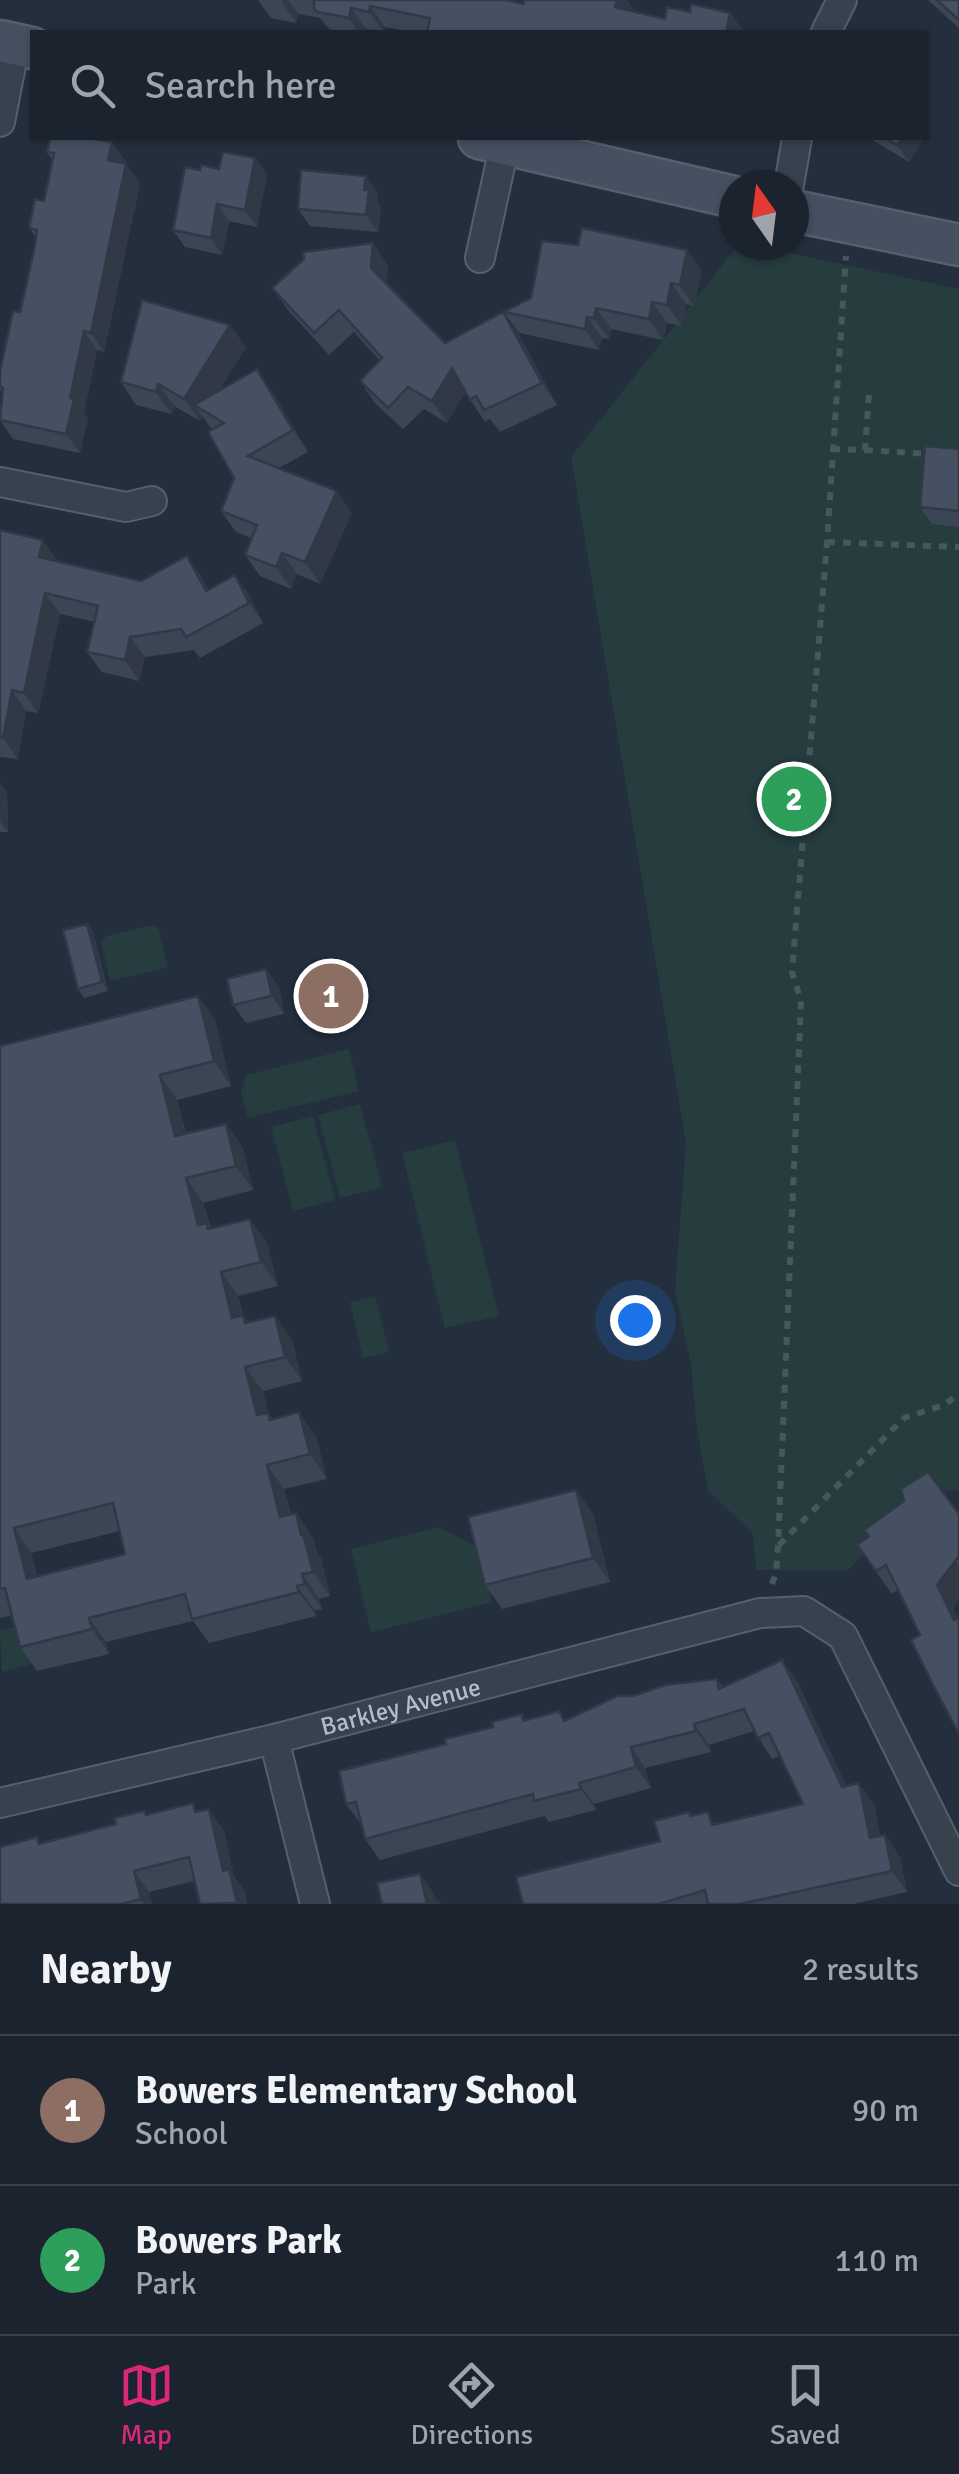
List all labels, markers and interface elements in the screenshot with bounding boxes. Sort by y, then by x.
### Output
search box [30,30,929,140]
icon: search [65,58,120,113]
text: Search here [145,62,337,109]
north arrow [719,170,809,260]
pin: 2 [762,762,826,836]
pin: 1 [298,958,364,1034]
your location [610,1295,661,1346]
street label: Barkley Avenue [317,1671,484,1742]
text: Nearby [40,1944,172,1995]
text: 2 results [802,1950,919,1989]
text: Bowers Elementary School [135,2067,577,2114]
text: 1 [64,2091,81,2130]
text: 90 m [852,2091,919,2130]
text: School [135,2114,228,2153]
text: Bowers Park [135,2217,342,2264]
text: 2 [64,2241,81,2280]
text: 110 m [835,2241,919,2280]
text: Park [135,2264,197,2303]
tab: Map [119,2358,174,2452]
tab: Directions [411,2358,533,2452]
tab: Saved [770,2358,840,2452]

